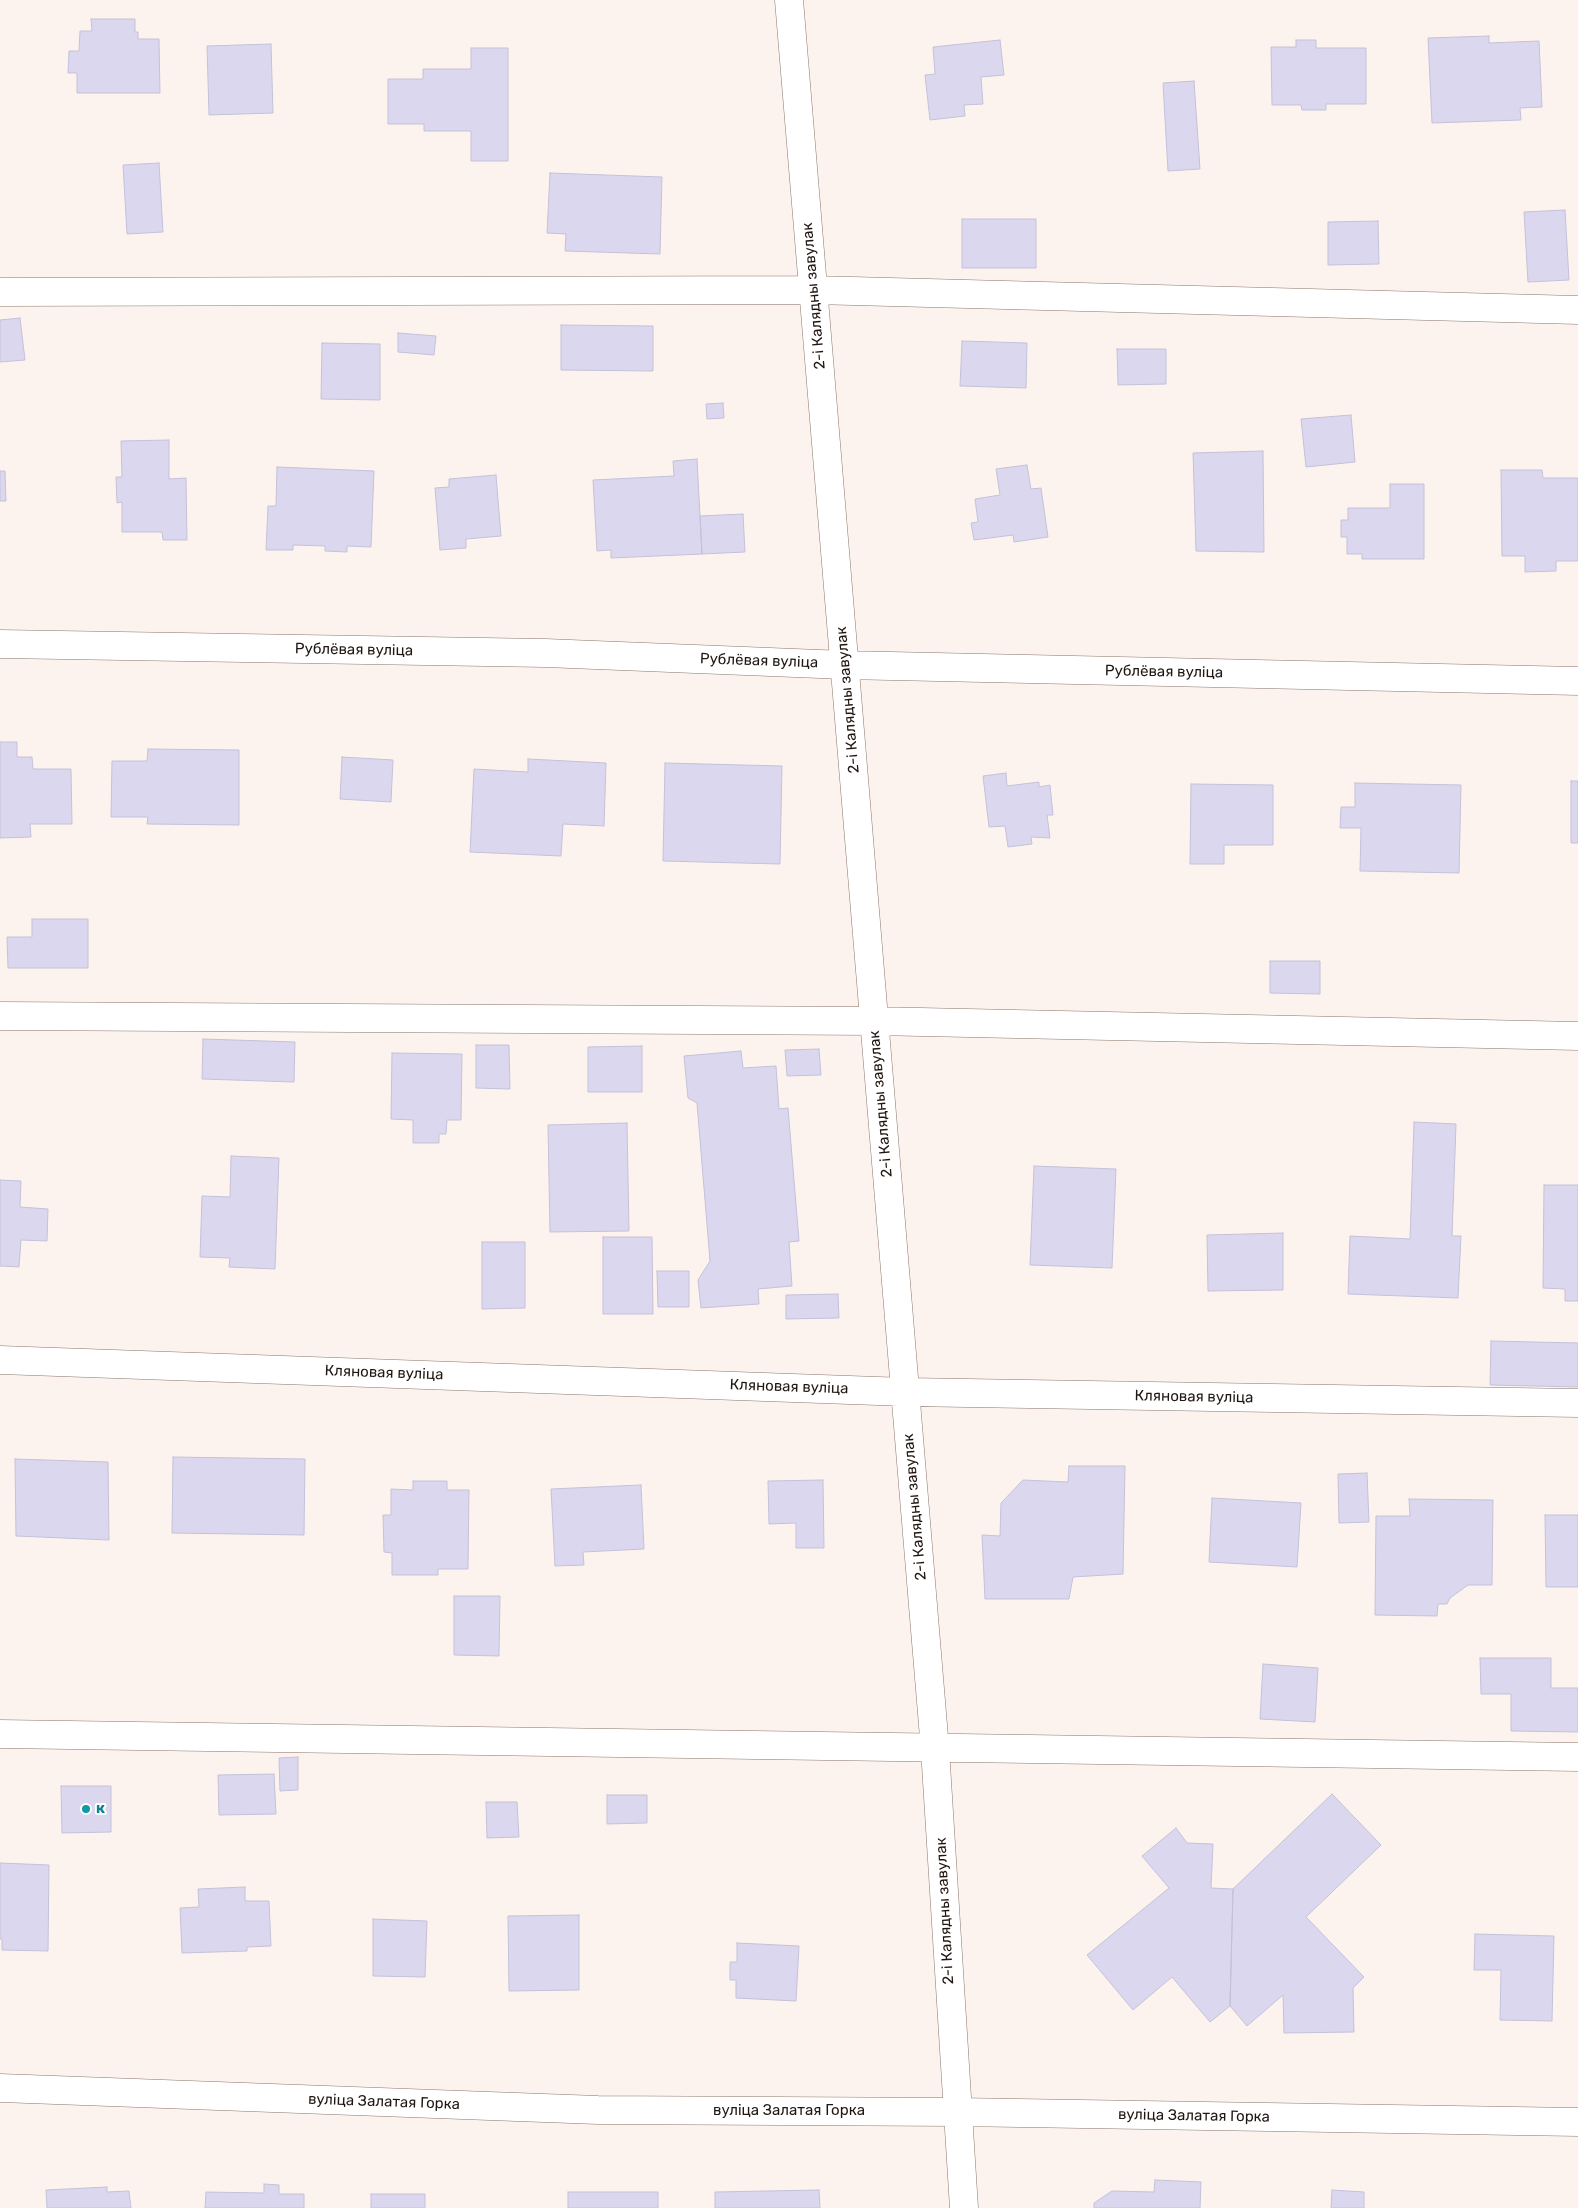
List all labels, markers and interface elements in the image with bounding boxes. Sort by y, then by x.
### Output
street label: 2-і Калядны завулак [799,222,829,370]
street label: 2-і Калядны завулак [833,626,863,774]
street label: Рублёвая вуліца [295,640,413,660]
street label: Рублёвая вуліца [700,650,818,672]
street label: Рублёвая вуліца [1105,662,1223,682]
street label: 2-і Калядны завулак [866,1030,896,1178]
street label: Кляновая вуліца [324,1362,444,1384]
street label: Кляновая вуліца [729,1376,849,1398]
street label: Кляновая вуліца [1134,1387,1254,1407]
street label: 2-і Калядны завулак [900,1433,930,1581]
place label: к [96,1800,105,1818]
marker: к [80,1803,92,1815]
street label: 2-і Калядны завулак [932,1837,958,1985]
street label: вуліца Залатая Горка [308,2090,460,2114]
street label: вуліца Залатая Горка [713,2102,865,2120]
street label: вуліца Залатая Горка [1118,2106,1270,2126]

